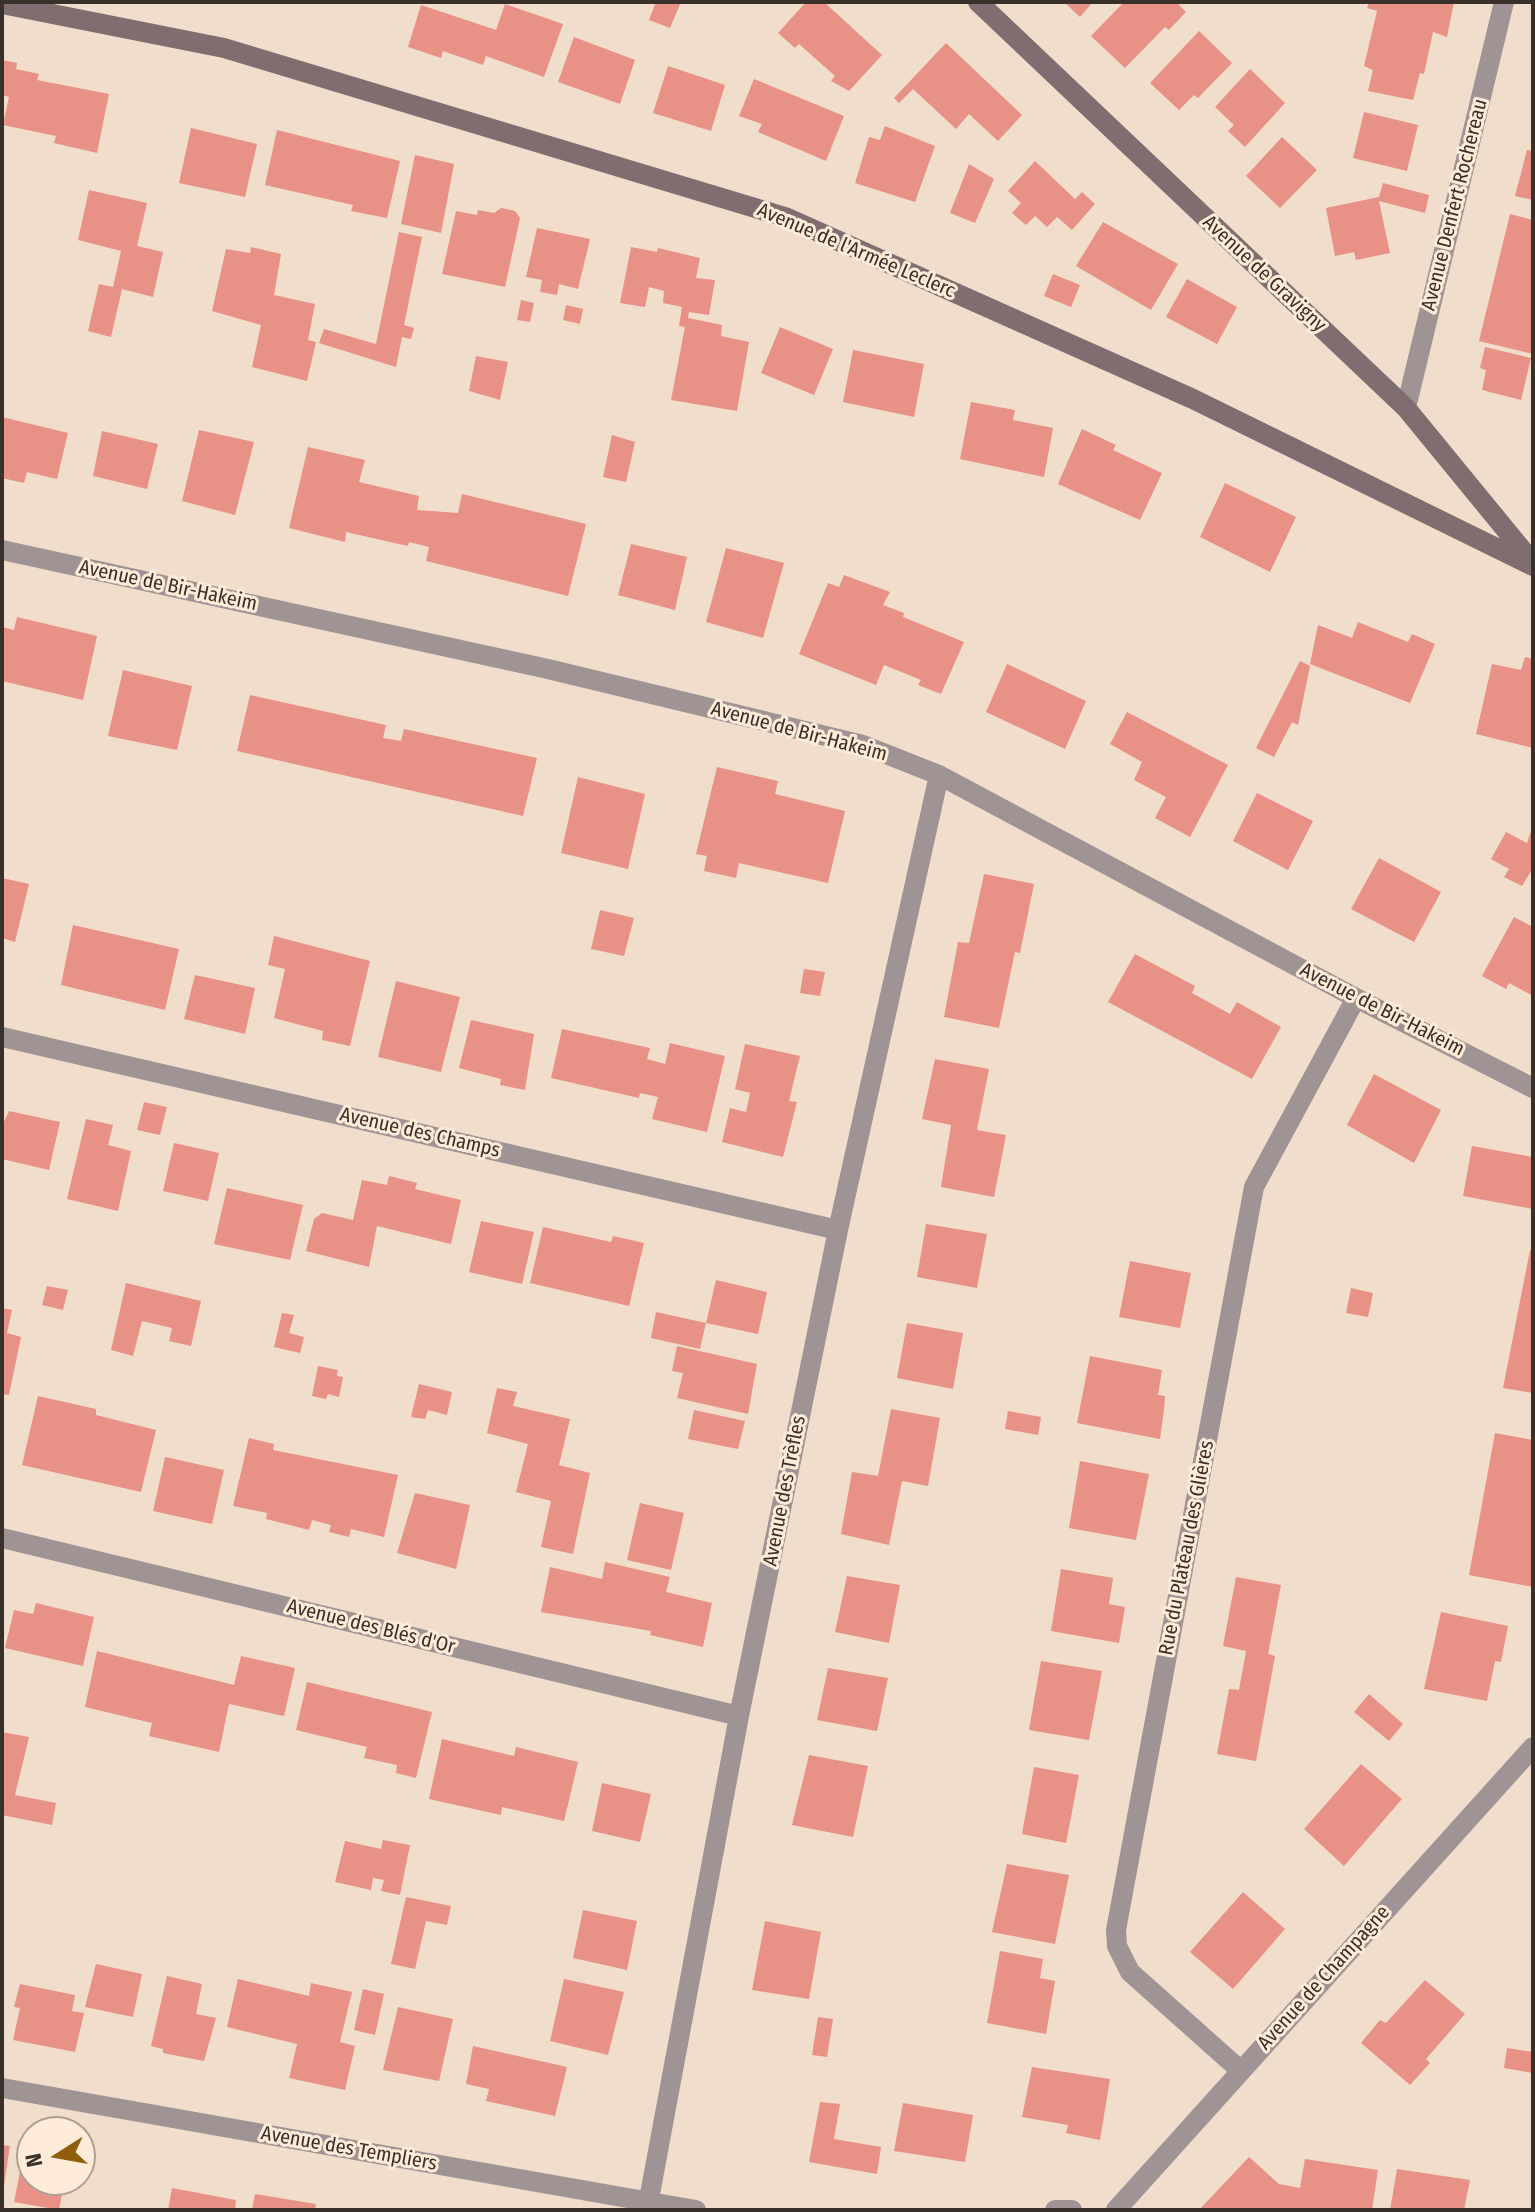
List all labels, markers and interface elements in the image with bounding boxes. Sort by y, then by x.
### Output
street label: Avenue Denfert Rochereau [1417,97,1493,313]
street label: Avenue de l'Armée Leclerc [753,198,959,304]
street label: Avenue de Gravigny [1197,211,1331,337]
street label: Avenue de Bir-Hakeim [77,555,259,617]
street label: Avenue de Bir-Hakeim [708,697,890,767]
street label: Avenue de Bir-Hakeim [1296,958,1468,1062]
street label: Avenue des Champs [338,1103,502,1163]
street label: Avenue des Trèfles [759,1414,811,1568]
street label: Rue du Plateau des Glières [1154,1439,1220,1657]
street label: Avenue des Blés d'Or [285,1595,457,1659]
street label: Avenue de Champagne [1253,1901,1395,2055]
north arrow [16,2116,96,2196]
street label: Avenue des Templiers [259,2122,439,2176]
text: N [19,2151,48,2169]

